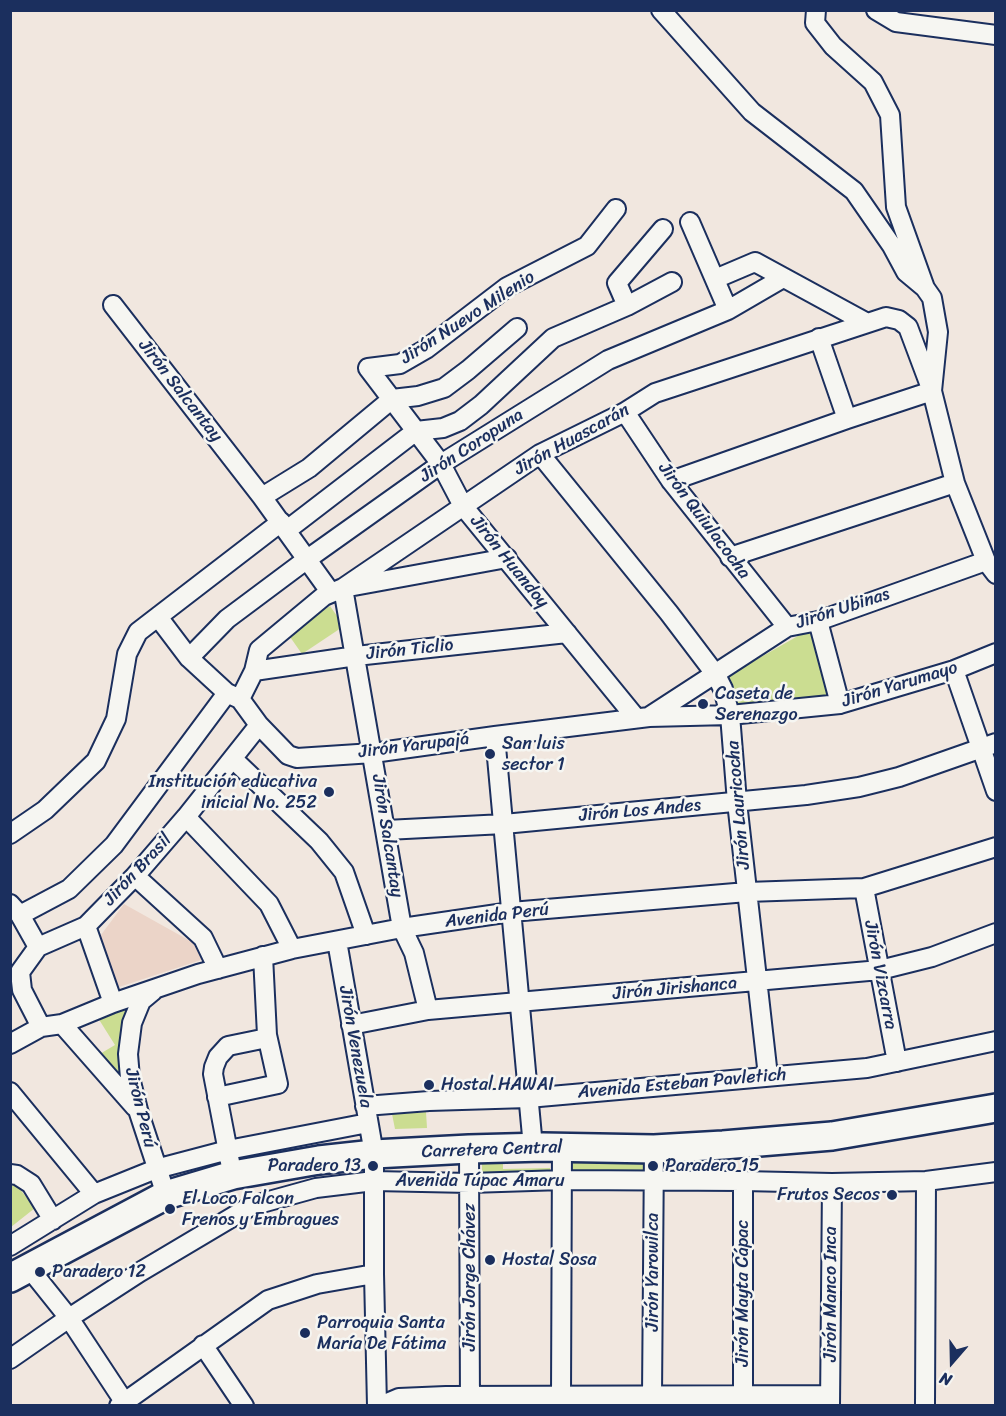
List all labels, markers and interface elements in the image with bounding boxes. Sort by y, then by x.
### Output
street label: Jirón Nuevo Milenio [397,267,539,369]
street label: Jirón Salcantay [133,336,227,446]
street label: Jirón Huascarán [511,399,633,481]
street label: Jirón Coropuna [416,404,528,488]
street label: Jirón Quiulacocha [653,459,755,583]
street label: Jirón Huandoy [465,511,553,613]
street label: Jirón Ubinas [793,584,893,634]
street label: Jirón Ticlio [365,635,455,665]
street label: Jirón Yarumayo [840,657,960,713]
place label: Caseta de Serenazgo [715,683,798,726]
marker: Caseta de Serenazgo [696,697,710,711]
street label: Jirón Yarupajá [357,729,471,763]
place label: San luis sector 1 [502,733,565,776]
street label: Jirón Lauricocha [723,740,755,870]
marker: San luis sector 1 [483,747,497,761]
place label: Institución educativa inicial No. 252 [149,771,317,814]
street label: Jirón Salcantay [367,773,407,899]
marker: Institución educativa inicial No. 252 [322,785,336,799]
street label: Jirón Los Andes [578,795,702,827]
street label: Jirón Brasil [99,830,177,910]
street label: Avenida Perú [444,899,550,933]
street label: Jirón Vizcarra [859,919,901,1031]
street label: Jirón Jirishanca [612,973,738,1005]
street label: Jirón Venezuela [334,984,376,1110]
street label: Avenida Esteban Pavletich [577,1064,787,1104]
street label: Jirón Perú [120,1066,160,1150]
place label: Hostal HAWAI [441,1074,554,1096]
marker: Hostal HAWAI [422,1078,436,1092]
street label: Carretera Central [421,1137,563,1163]
place label: Paradero 13 [268,1155,361,1177]
place label: Paradero 15 [665,1155,759,1177]
marker: Paradero 13 [366,1159,380,1173]
marker: Paradero 15 [646,1159,660,1173]
street label: Avenida Túpac Amaru [395,1170,565,1192]
place label: Frutos Secos [777,1184,880,1206]
place label: El Loco Falcon Frenos y Embragues [182,1188,339,1230]
marker: Frutos Secos [885,1188,899,1202]
marker: El Loco Falcon Frenos y Embragues [163,1202,177,1216]
street label: Jirón Jorge Chávez [459,1203,481,1351]
street label: Jirón Yarowilca [642,1213,664,1331]
street label: Jirón Mayta Cápac [732,1220,754,1366]
street label: Jirón Manco Inca [820,1226,842,1362]
place label: Hostal Sosa [502,1249,597,1271]
marker: Hostal Sosa [483,1253,497,1267]
place label: Paradero 12 [52,1261,146,1283]
marker: Paradero 12 [33,1265,47,1279]
place label: Parroquia Santa María De Fátima [317,1312,446,1354]
marker: Parroquia Santa María De Fátima [298,1326,312,1340]
north arrow [922,1332,982,1392]
text: N [936,1364,956,1395]

